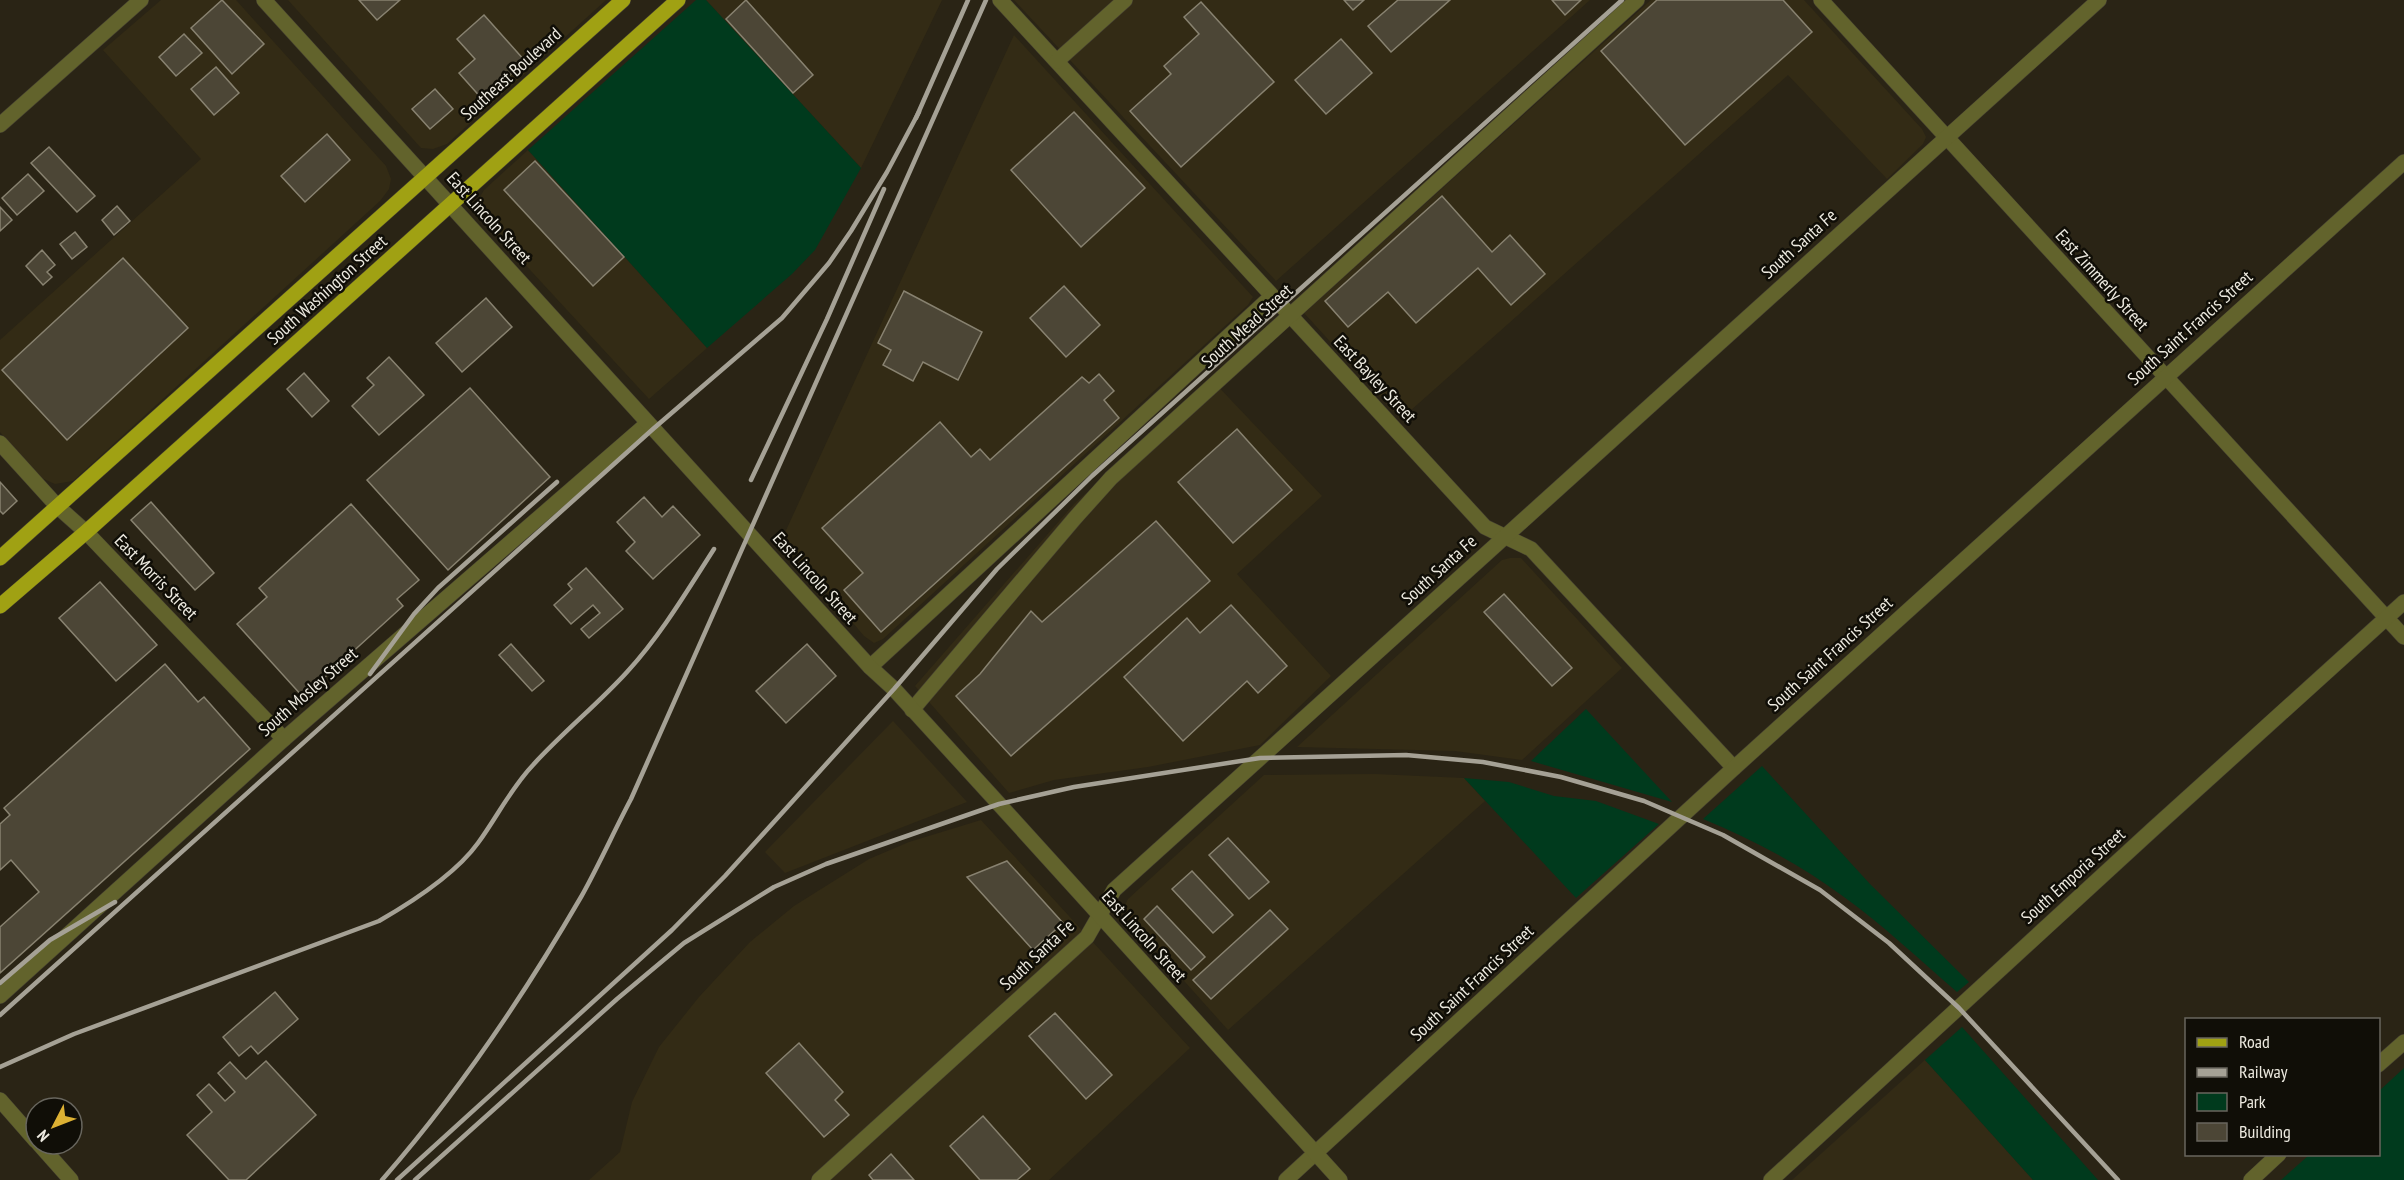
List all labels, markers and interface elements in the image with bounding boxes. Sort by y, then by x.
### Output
street label: Southeast Boulevard [455,22,566,125]
street label: East Lincoln Street [442,167,537,269]
street label: South Santa Fe [1756,204,1841,283]
street label: East Zimmerly Street [2051,224,2154,335]
street label: South Washington Street [262,230,391,350]
street label: South Saint Francis Street [2122,265,2257,390]
street label: South Mead Street [1196,279,1297,373]
street label: East Bayley Street [1329,330,1422,427]
street label: East Lincoln Street [768,527,863,629]
street label: East Morris Street [110,529,203,624]
street label: South Santa Fe [1396,530,1481,609]
street label: South Saint Francis Street [1762,591,1897,716]
street label: South Mosley Street [253,642,362,741]
street label: South Emporia Street [2016,823,2129,928]
street label: East Lincoln Street [1097,885,1192,987]
street label: South Santa Fe [995,914,1079,995]
street label: South Saint Francis Street [1405,919,1538,1046]
legend [2185,1018,2380,1156]
text: Road [2239,1030,2270,1053]
text: Railway [2239,1060,2288,1083]
text: Park [2239,1090,2266,1113]
north arrow [24,1096,84,1156]
text: Building [2239,1120,2291,1143]
text: N [33,1126,53,1146]

